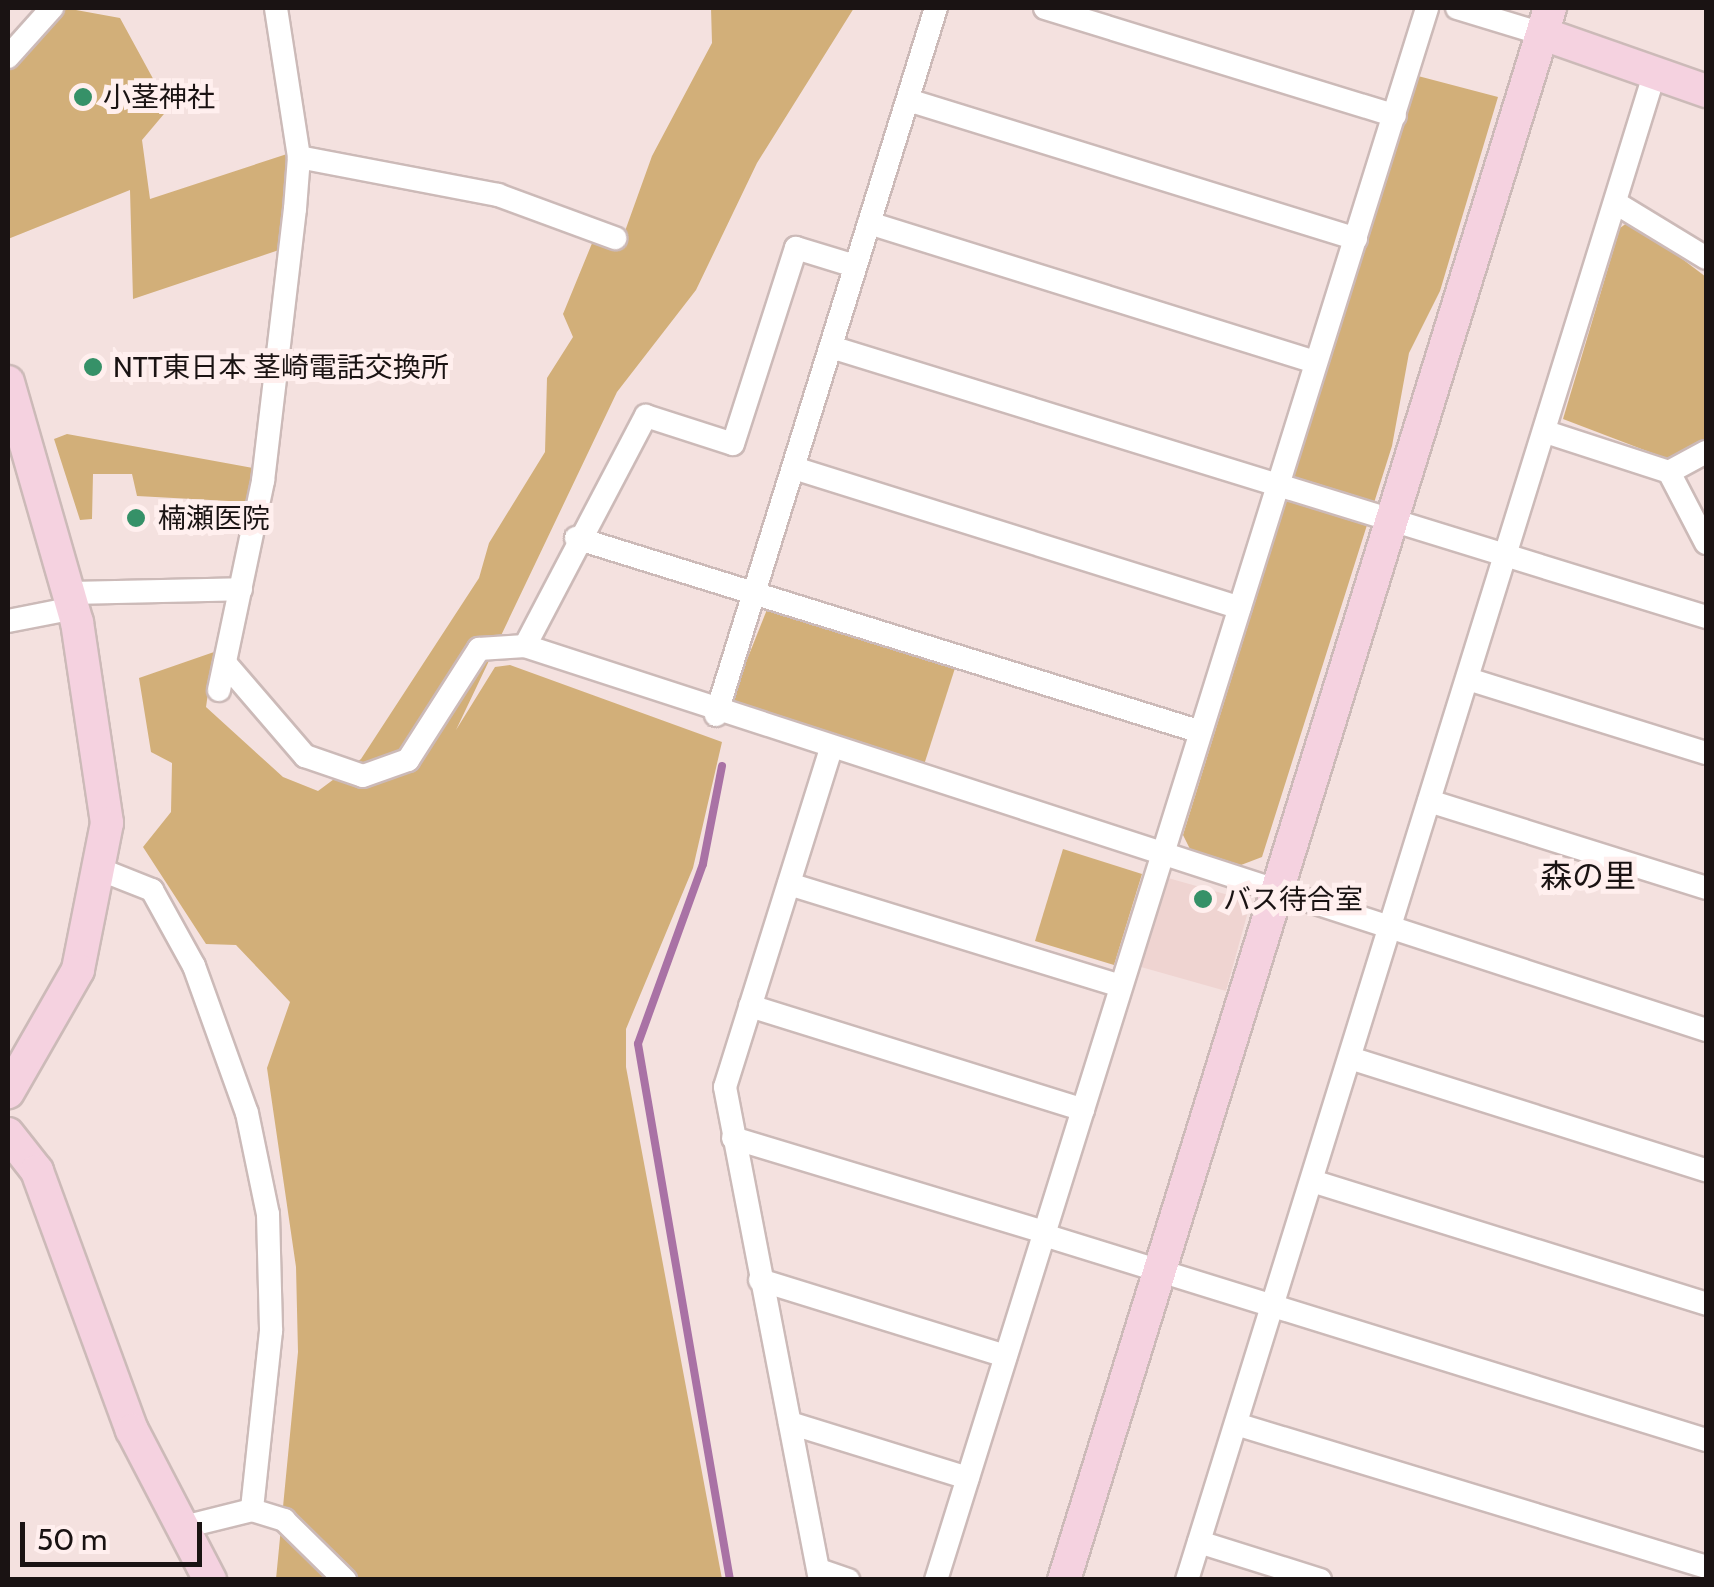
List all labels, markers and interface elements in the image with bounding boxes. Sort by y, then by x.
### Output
place label: 小茎神社 [103,80,215,114]
marker: 小茎神社 [72,86,94,108]
place label: NTT東日本 茎崎電話交換所 [113,350,449,384]
marker: NTT東日本 茎崎電話交換所 [82,356,104,378]
place label: 楠瀬医院 [158,501,270,535]
marker: 楠瀬医院 [123,505,149,531]
district label: 森の里 [1540,857,1636,895]
place label: バス待合室 [1223,882,1363,916]
marker: バス待合室 [1192,888,1214,910]
scale bar [25,1502,208,1564]
text: 50 m [37,1521,107,1558]

